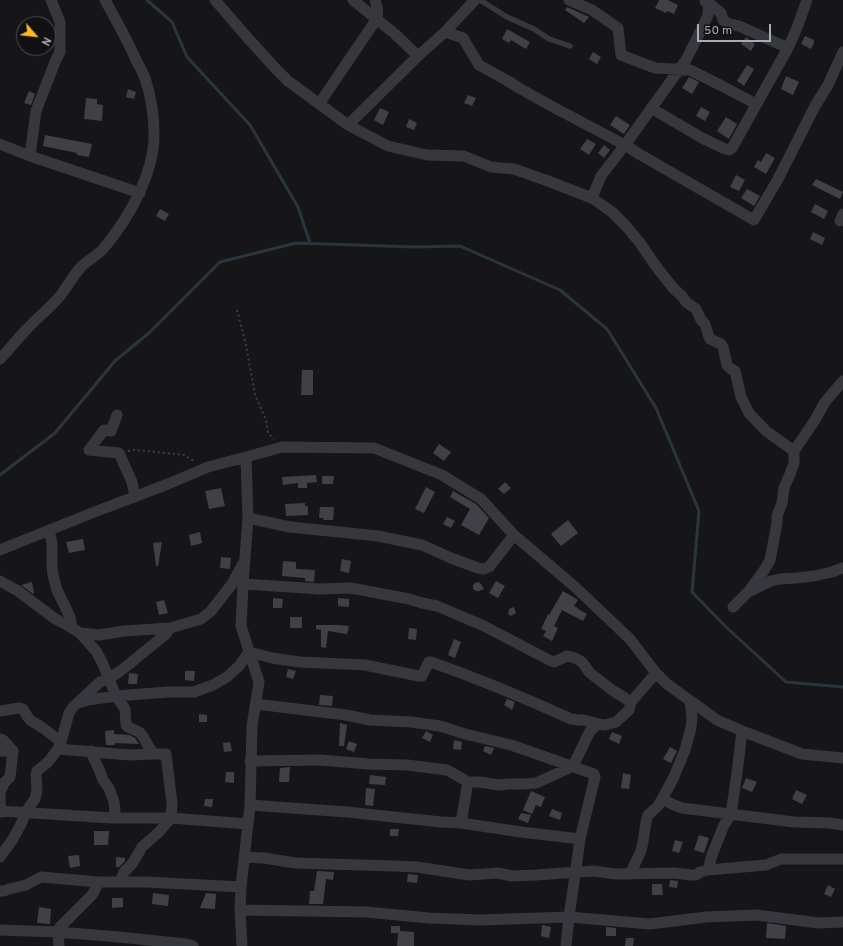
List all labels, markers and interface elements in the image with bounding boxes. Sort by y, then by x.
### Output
north arrow [16,16,56,56]
scale bar [699,16,773,42]
text: 50 m [704,23,732,39]
text: N [38,34,54,48]

